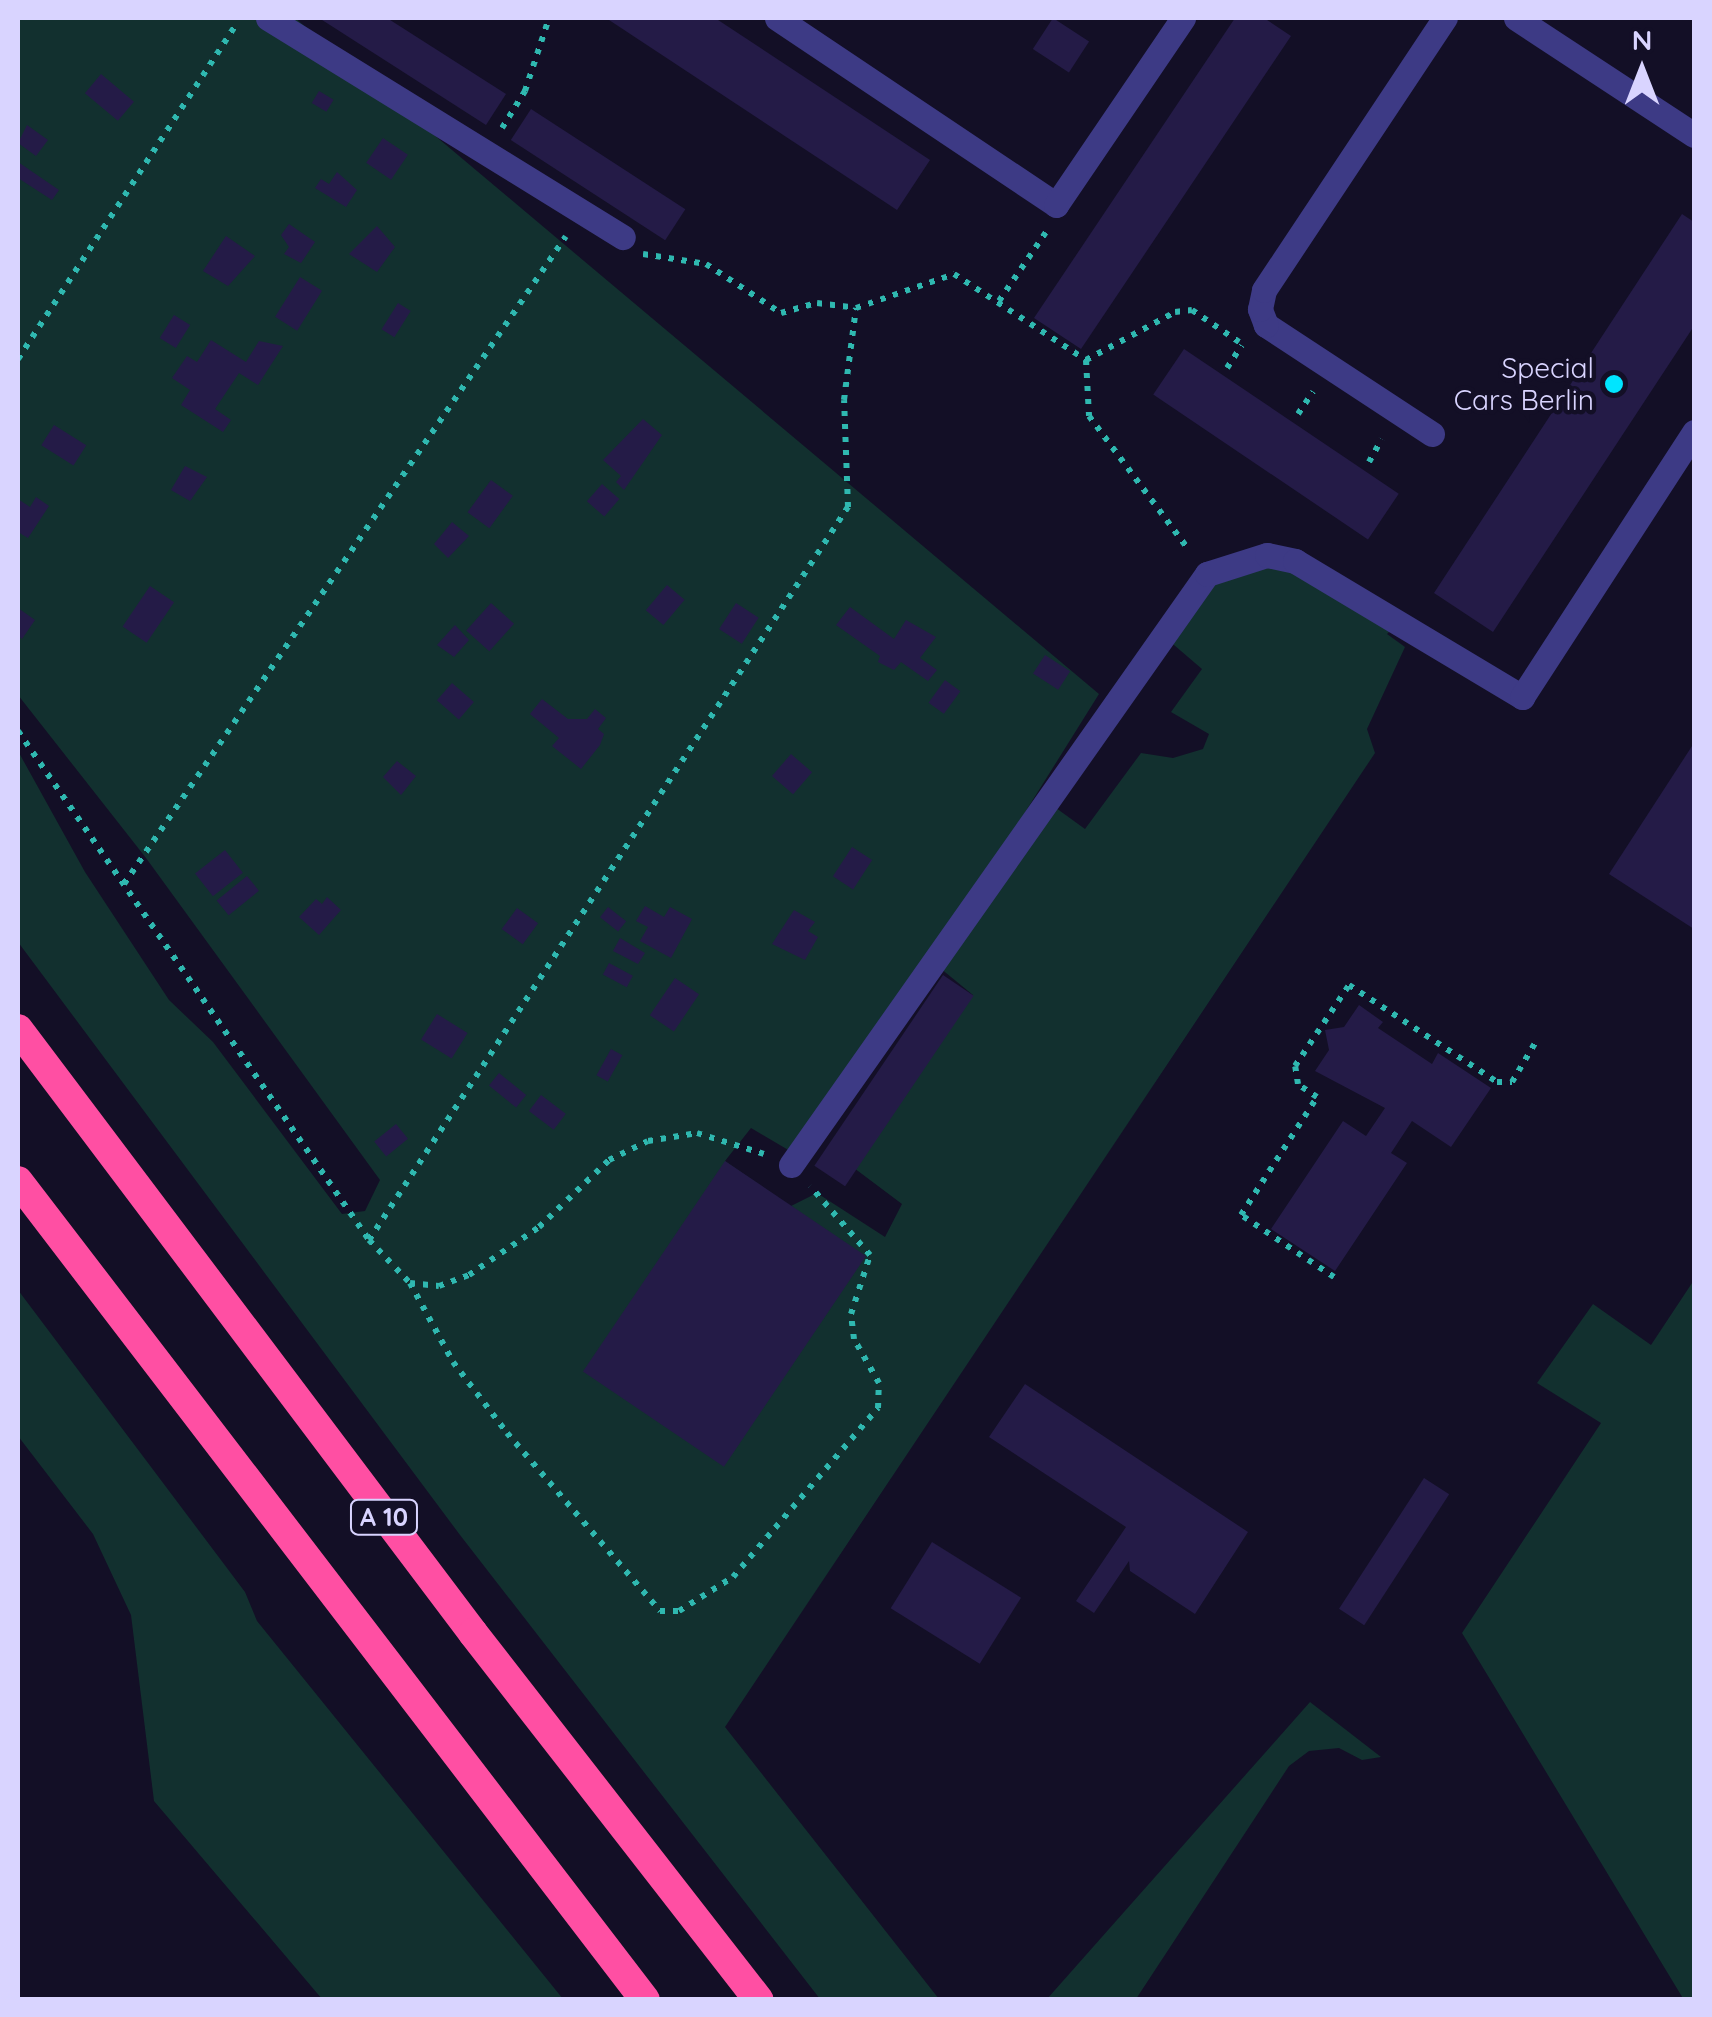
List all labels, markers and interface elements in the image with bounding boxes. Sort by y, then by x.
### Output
north arrow [1592,20,1692,120]
text: N [1632,22,1652,57]
place label: Special Cars Berlin [1454,351,1594,417]
marker: Special Cars Berlin [1603,373,1625,395]
road number: A 10 [349,1497,419,1537]

